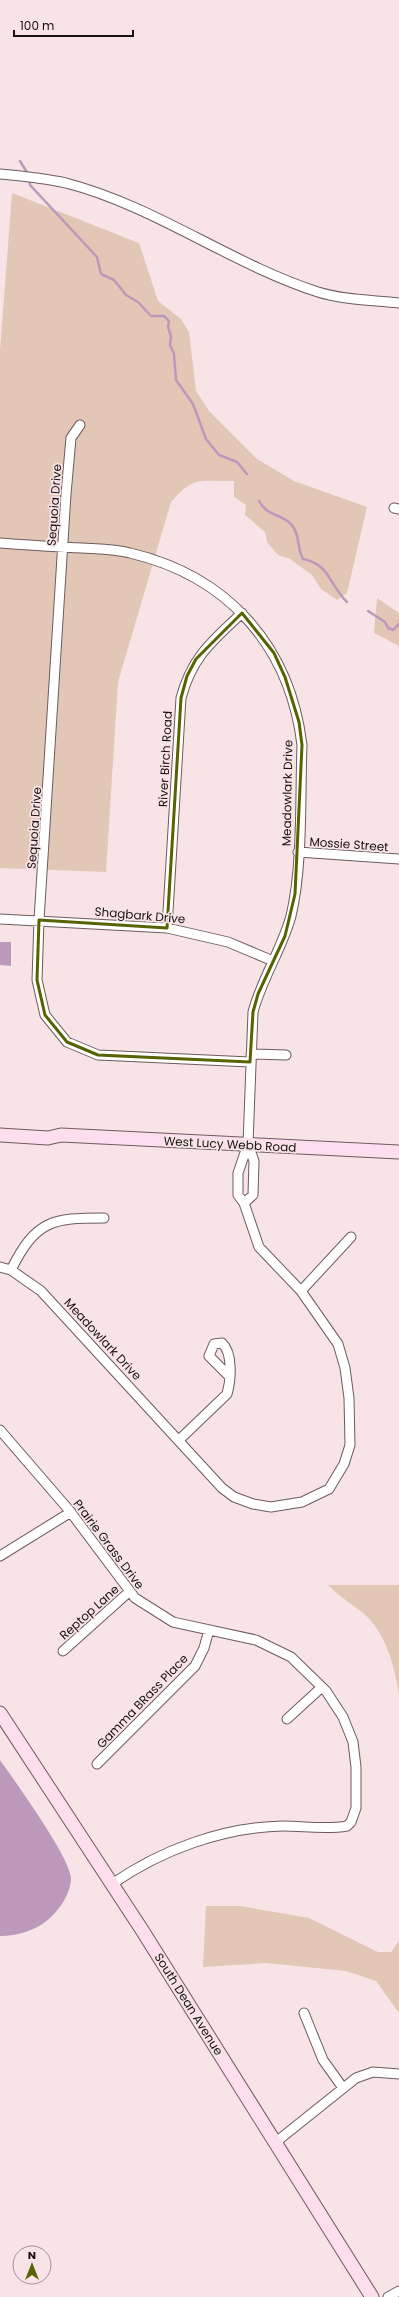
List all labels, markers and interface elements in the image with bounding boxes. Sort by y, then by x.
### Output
scale bar [14,12,133,38]
text: 100 m [20,17,54,34]
street label: Sequoia Drive [43,463,65,547]
street label: River Birch Road [154,710,176,808]
street label: Meadowlark Drive [278,740,296,846]
street label: Sequoia Drive [23,786,45,870]
street label: Mossie Street [309,833,389,855]
street label: Shagbark Drive [94,903,186,927]
street label: West Lucy Webb Road [163,1132,297,1156]
street label: Meadowlark Drive [60,1294,146,1384]
street label: Prairie Grass Drive [70,1496,148,1592]
street label: Reptop Lane [56,1581,122,1643]
street label: Gamma BRass Place [93,1650,191,1752]
street label: South Dean Avenue [151,1950,227,2058]
north arrow [12,2245,52,2285]
text: N [28,2247,36,2263]

